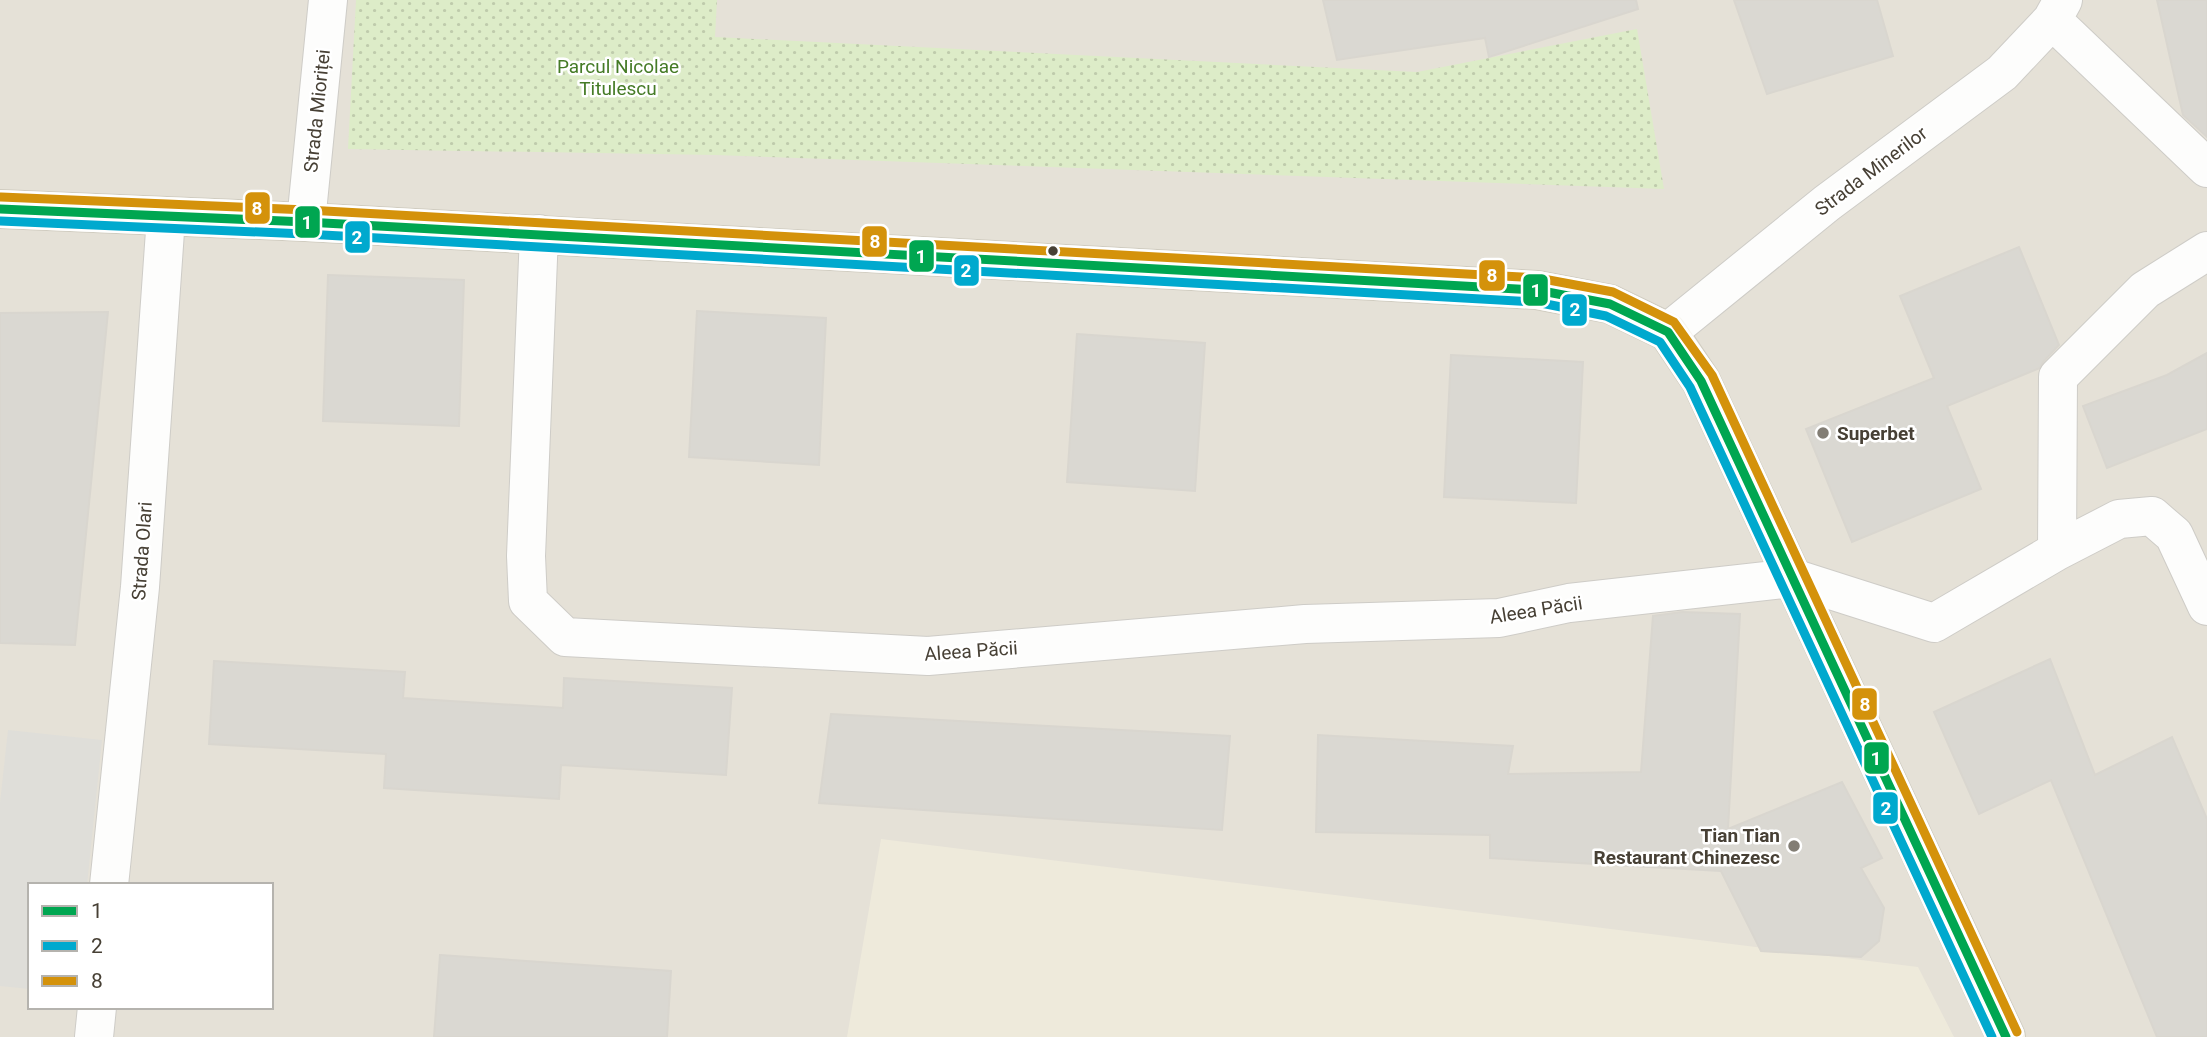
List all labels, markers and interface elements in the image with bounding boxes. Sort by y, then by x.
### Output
street label: Strada Mioriței [299,48,335,174]
park label: Parcul Nicolae Titulescu [557,55,679,100]
street label: Strada Minerilor [1810,121,1932,221]
line badge: 8 [244,191,271,225]
text: 8 [252,197,263,220]
line badge: 1 [294,205,321,239]
text: 1 [302,211,312,234]
line badge: 2 [344,220,371,254]
line badge: 8 [861,225,888,258]
text: 2 [352,226,363,249]
text: 8 [870,230,881,253]
line badge: 1 [908,239,935,273]
unlabelled marker [1046,244,1060,258]
text: 1 [916,245,926,268]
line badge: 2 [953,254,980,287]
text: 2 [961,259,972,282]
line badge: 8 [1478,259,1506,292]
text: 8 [1487,264,1498,287]
line badge: 1 [1522,273,1549,307]
text: 1 [1531,279,1541,302]
line badge: 2 [1561,293,1588,327]
text: 2 [1570,298,1581,321]
place label: Superbet [1837,422,1915,445]
marker: Superbet [1815,425,1831,441]
street label: Strada Olari [127,501,157,601]
street label: Aleea Păcii [1488,591,1584,629]
street label: Aleea Păcii [923,636,1019,666]
line badge: 8 [1851,687,1878,721]
text: 8 [1860,693,1871,716]
line badge: 1 [1863,741,1890,775]
text: 1 [1871,747,1881,770]
line badge: 2 [1872,791,1899,825]
text: 2 [1881,797,1892,820]
place label: Tian Tian Restaurant Chinezesc [1593,824,1780,869]
marker: Tian Tian Restaurant Chinezesc [1786,838,1802,854]
legend [28,883,273,1009]
text: 1 [91,899,103,923]
text: 2 [91,934,103,958]
text: 8 [91,969,103,993]

